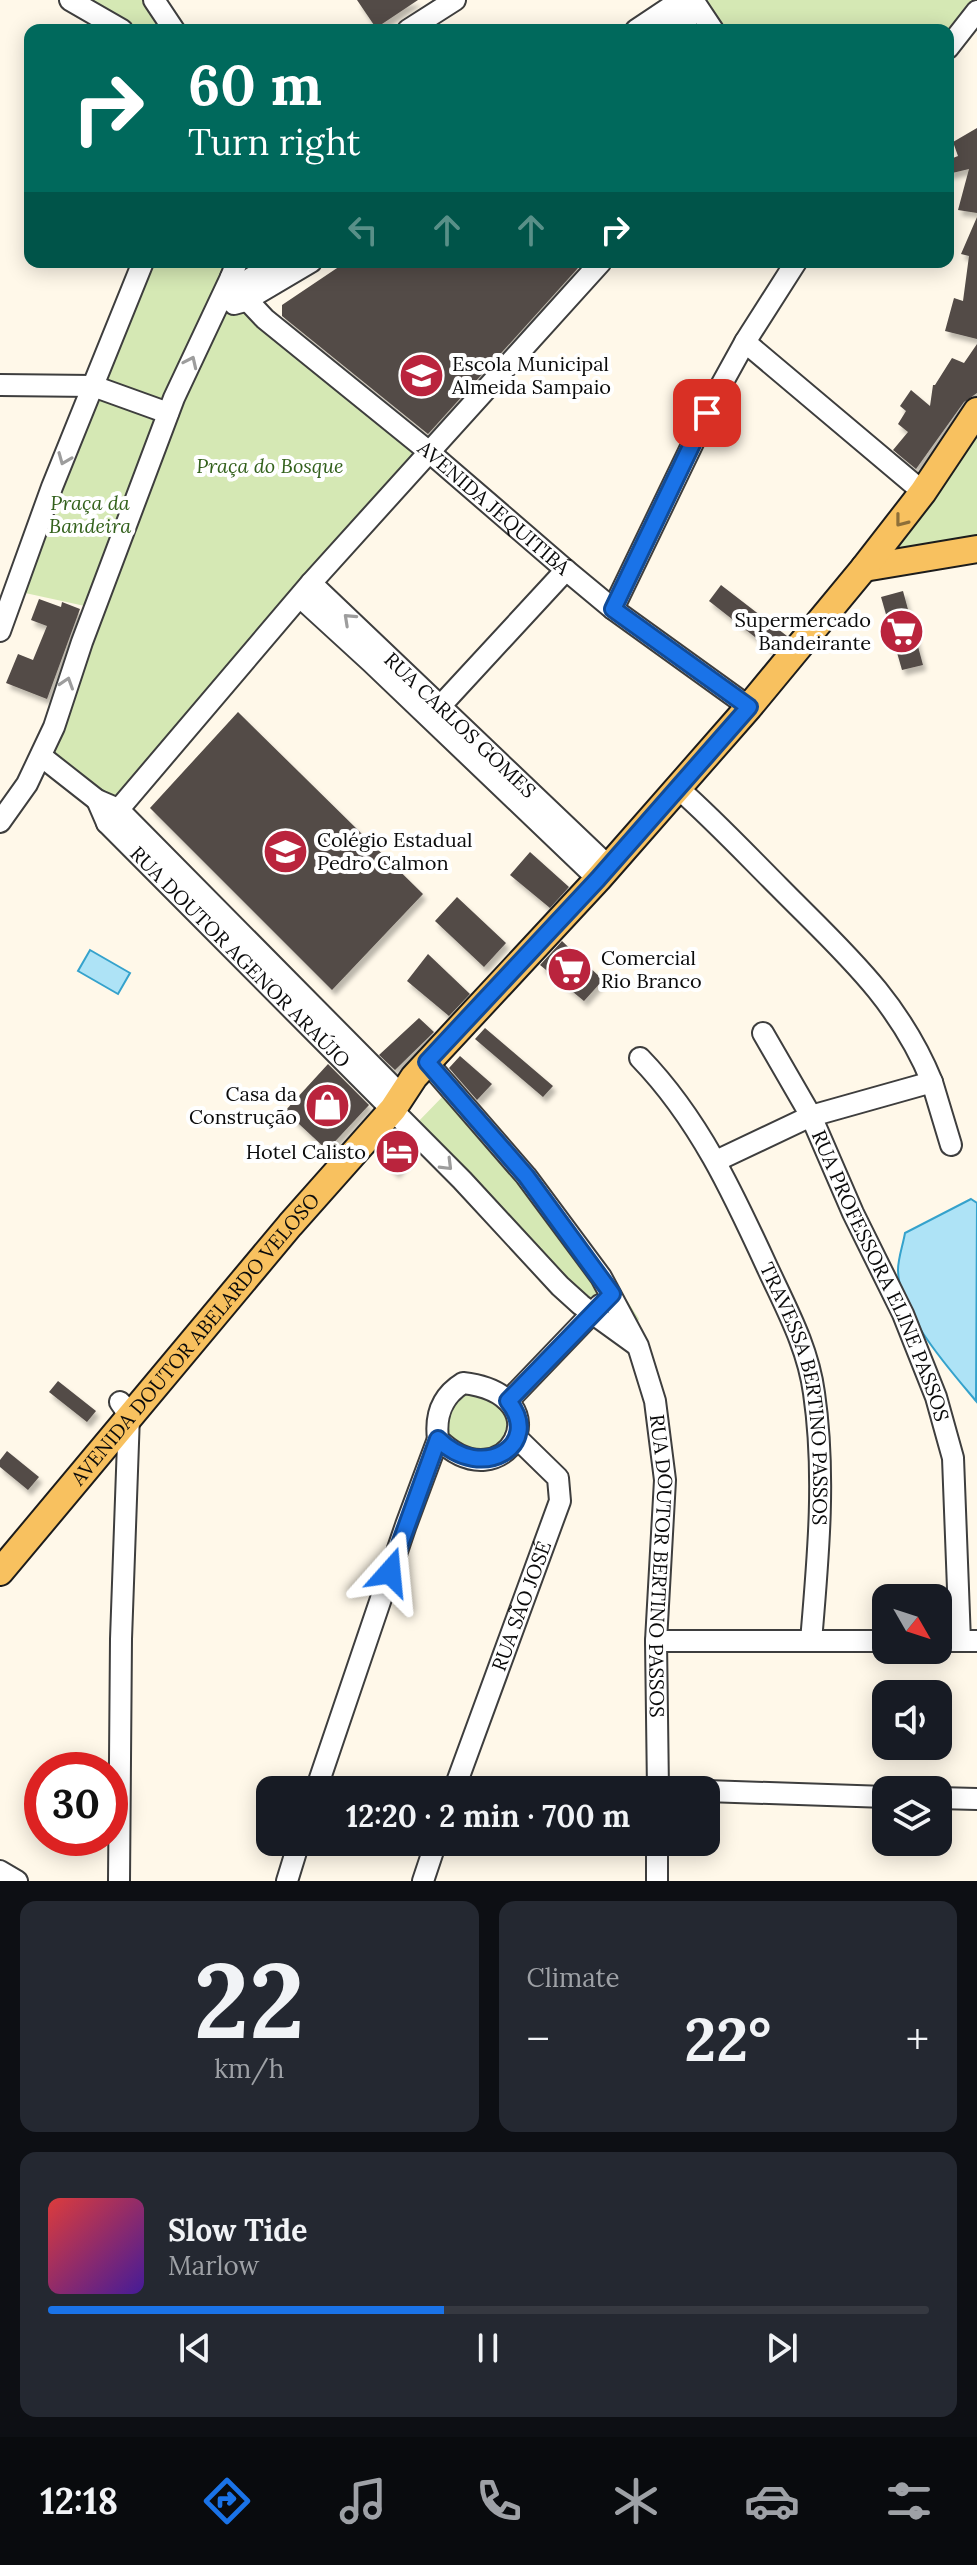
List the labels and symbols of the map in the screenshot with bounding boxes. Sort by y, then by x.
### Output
place label: Escola Municipal Almeida Sampaio [451,351,611,399]
school or university icon: Escola Municipal Almeida Sampaio [397,352,445,400]
one-way arrow [181,356,197,370]
pin [673,379,741,447]
street label: AVENIDA JEQUITIBÁ [412,434,576,580]
one-way arrow [57,451,74,465]
park label: Praça do Bosque [196,453,344,478]
park label: Praça da Bandeira [49,490,131,538]
one-way arrow [896,512,910,527]
place label: Supermercado Bandeirante [735,607,871,655]
supermarket icon: Supermercado Bandeirante [878,607,926,655]
one-way arrow [344,614,358,629]
street label: RUA CARLOS GOMES [379,647,542,803]
one-way arrow [58,677,74,691]
school or university icon: Colégio Estadual Pedro Calmon [262,827,310,875]
place label: Colégio Estadual Pedro Calmon [317,827,473,875]
street label: RUA DOUTOR AGENOR ARAÚJO [125,841,356,1073]
place label: Comercial Rio Branco [601,945,702,993]
supermarket icon: Comercial Rio Branco [546,946,594,994]
place label: Casa da Construção [189,1081,297,1129]
shop icon: Casa da Construção [304,1082,352,1130]
street label: RUA PROFESSORA ELINE PASSOS [807,1126,955,1424]
hotel icon: Hotel Calisto [373,1128,421,1176]
place label: Hotel Calisto [246,1139,366,1164]
one-way arrow [438,1156,453,1170]
street label: AVENIDA DOUTOR ABELARDO VELOSO [64,1187,325,1491]
street label: TRAVESSA BERTINO PASSOS [755,1258,833,1526]
street label: RUA DOUTOR BERTINO PASSOS [644,1413,678,1718]
position arrow [348,1530,432,1614]
street label: RUA SÃO JOSÉ [486,1537,556,1674]
north arrow [872,1584,952,1664]
speed limit sign: 30 [24,1752,128,1856]

